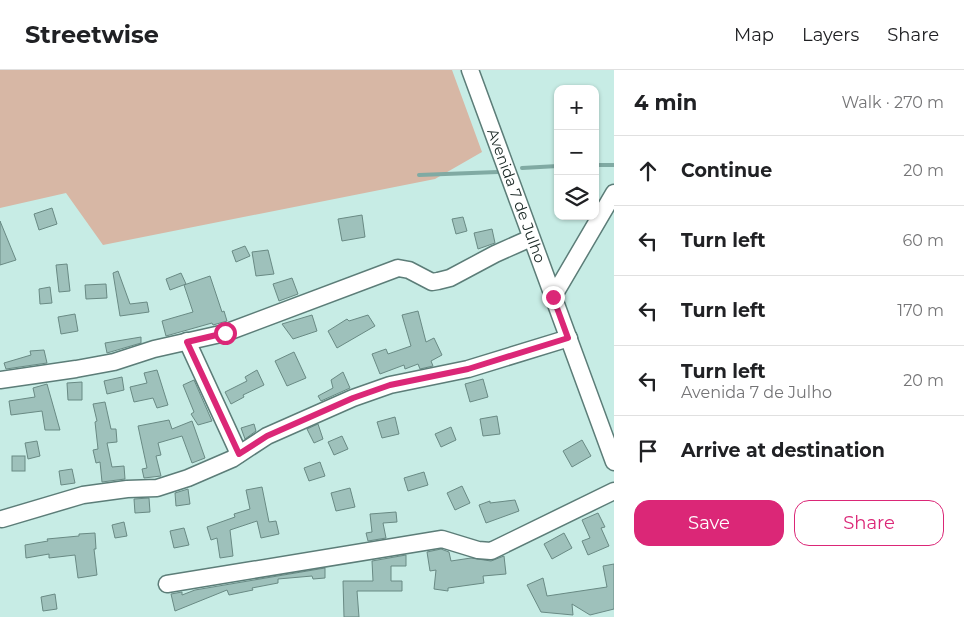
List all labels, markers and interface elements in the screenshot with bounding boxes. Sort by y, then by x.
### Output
text: Streetwise [25,20,159,49]
text: Map [734,24,774,46]
text: Layers [802,24,859,46]
text: Share [887,24,939,46]
map controls [554,85,599,220]
button: + [554,85,599,130]
text: 4 min [634,90,697,115]
text: Walk · 270 m [841,93,944,112]
street label: Avenida 7 de Julho [483,126,550,265]
button: − [554,130,599,175]
icon: ahead [634,157,662,185]
text: Continue [681,159,772,182]
text: 20 m [903,161,944,180]
button: layers [554,175,599,220]
icon: left [634,227,662,255]
text: Turn left [681,229,766,252]
text: 60 m [902,231,944,250]
route end [542,286,565,309]
icon: left [634,297,662,325]
text: Turn left [681,299,766,322]
text: 170 m [897,301,944,320]
route start [214,322,237,345]
text: Turn left [681,360,766,383]
icon: left [634,367,662,395]
text: 20 m [903,371,944,390]
text: Avenida 7 de Julho [681,383,832,402]
icon: arrive [634,437,662,465]
text: Arrive at destination [681,439,885,462]
button: Save [634,500,784,546]
button: Share [794,500,944,546]

